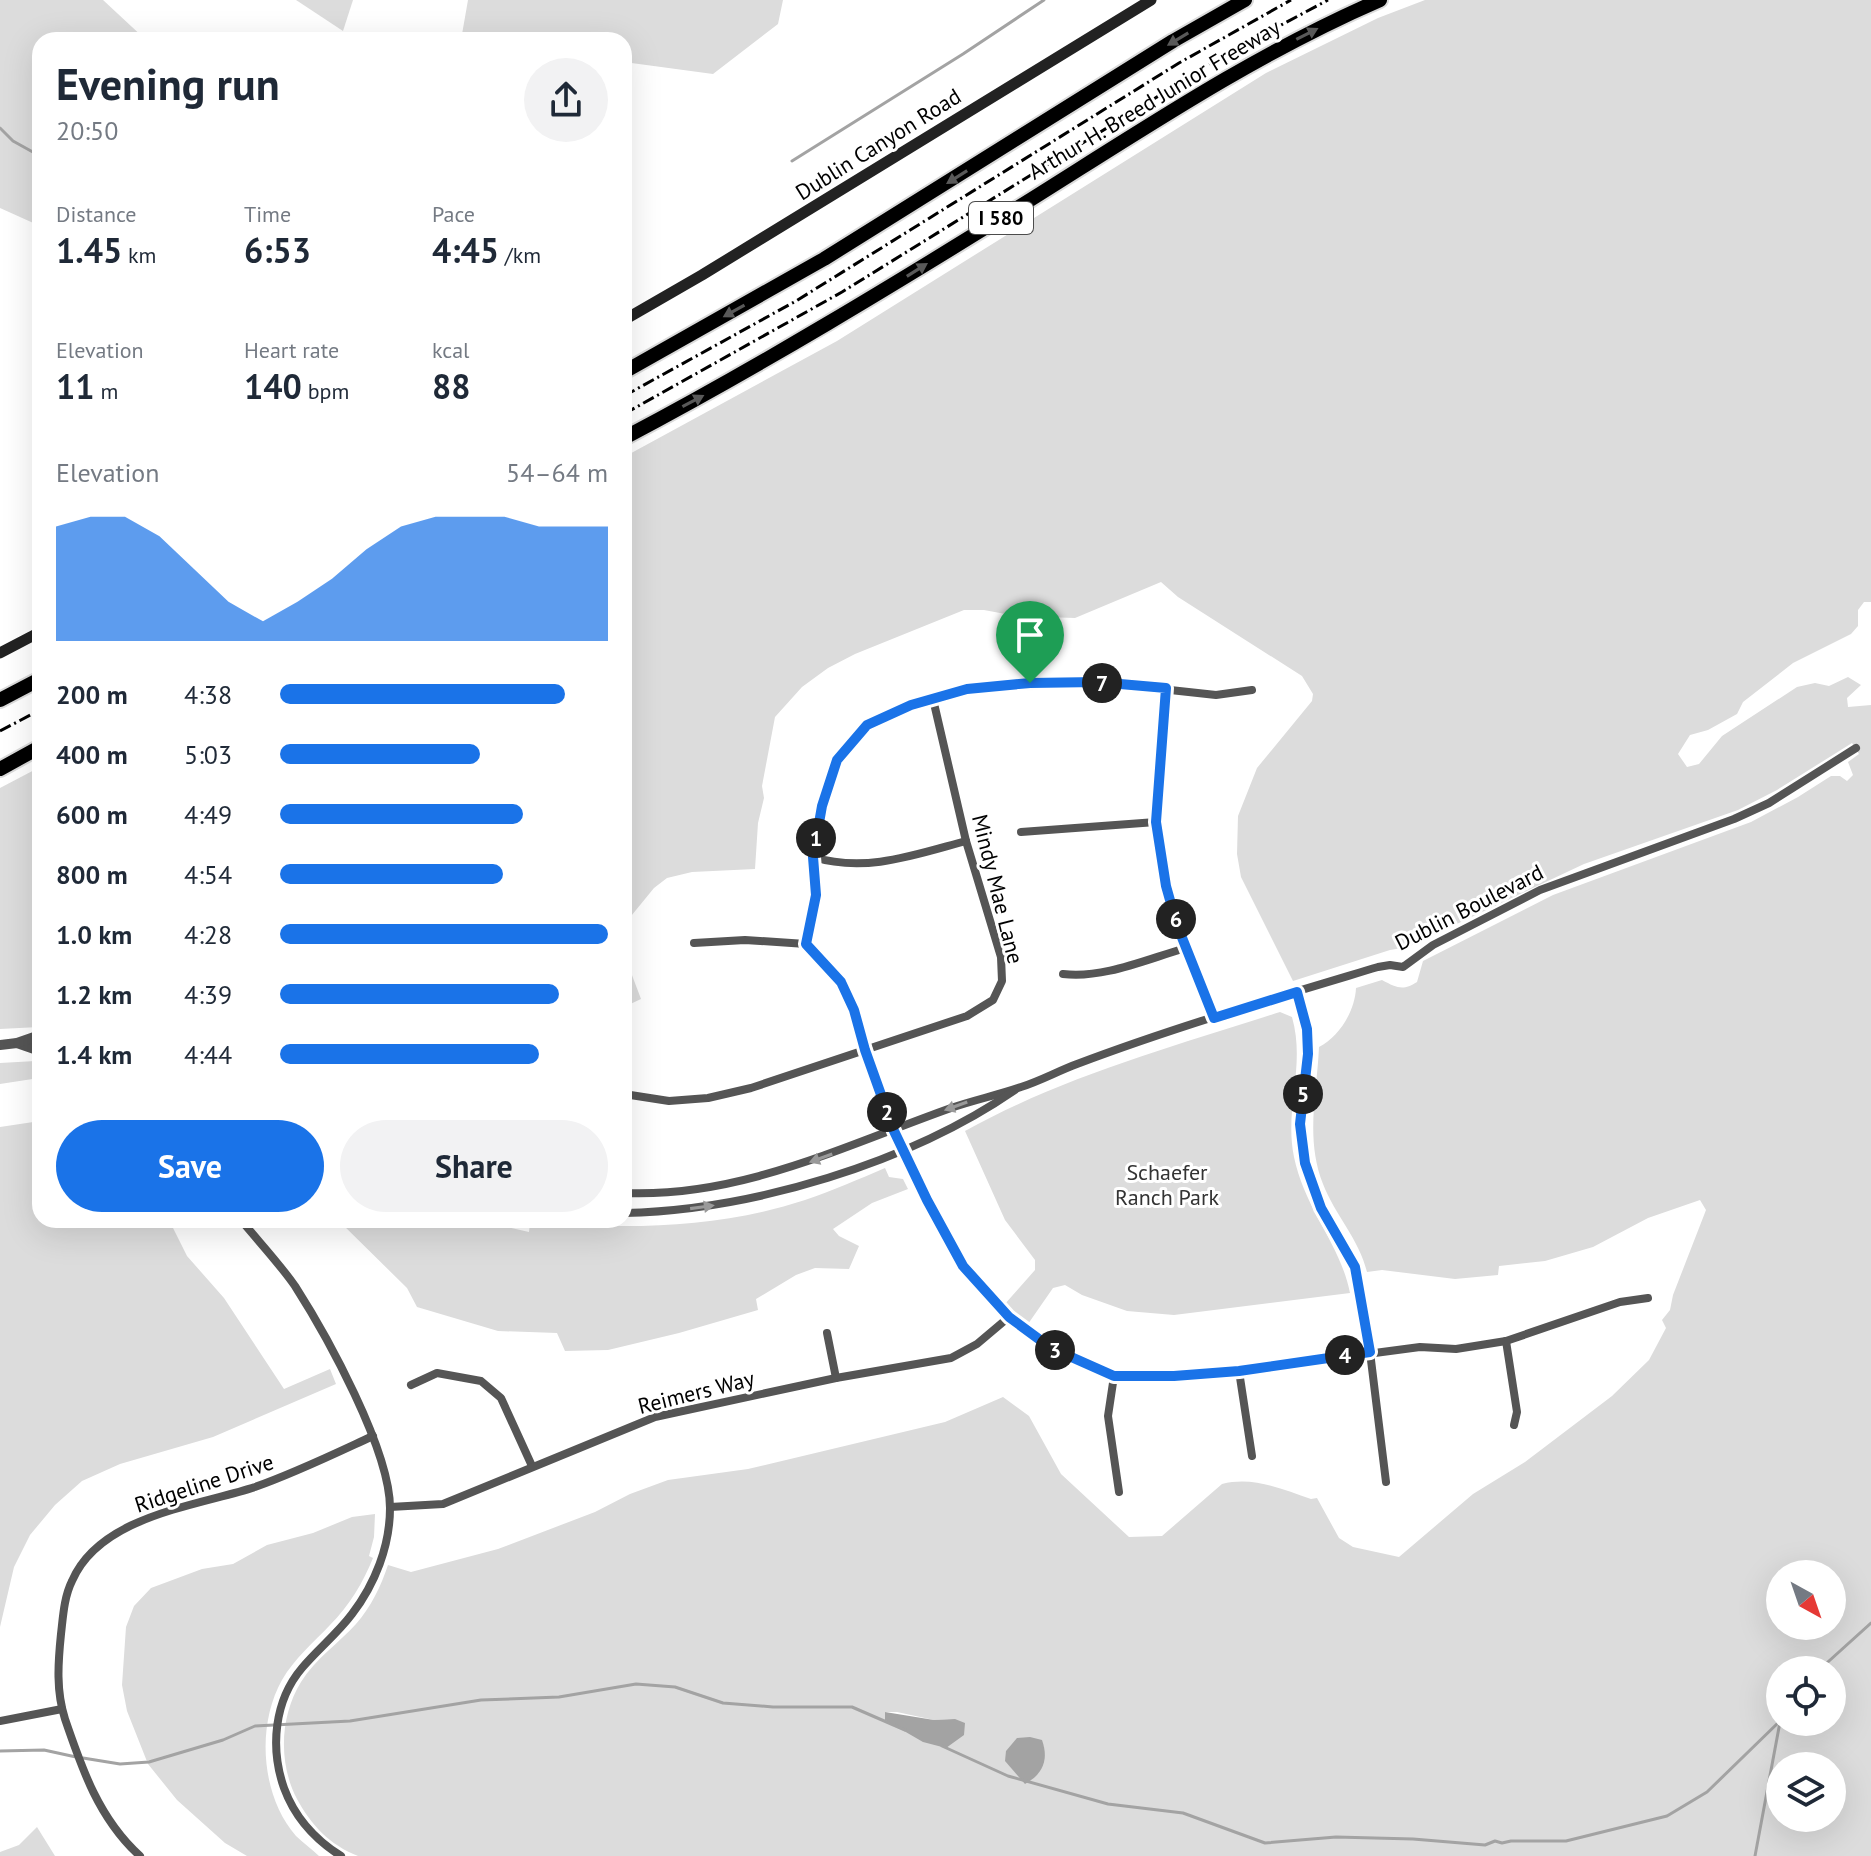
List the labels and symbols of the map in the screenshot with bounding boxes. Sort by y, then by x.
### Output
street label: Arthur H. Breed Junior Freeway [1023,12,1286,185]
one-way arrow [1296,27,1319,40]
one-way arrow [1166,31,1189,46]
street label: Dublin Canyon Road [790,82,966,206]
one-way arrow [946,169,968,183]
road number: I 580 [969,202,1033,234]
one-way arrow [907,263,928,278]
one-way arrow [723,304,745,318]
one-way arrow [681,394,704,408]
pin [996,601,1064,683]
pin: 7 [1082,663,1122,703]
street label: Mindy Mae Lane [966,811,1030,967]
pin: 1 [796,818,836,858]
street label: Dublin Boulevard [1390,858,1548,956]
pin: 6 [1156,899,1196,939]
pin: 5 [1283,1074,1323,1114]
pin: 2 [867,1092,907,1132]
one-way arrow [944,1101,968,1113]
one-way arrow [809,1152,833,1165]
park label: Schaefer Ranch Park [1115,1158,1220,1211]
one-way arrow [690,1200,715,1213]
pin: 3 [1035,1330,1075,1370]
pin: 4 [1325,1335,1365,1375]
street label: Reimers Way [635,1364,758,1420]
street label: Ridgeline Drive [131,1447,277,1519]
north arrow [1766,1560,1846,1640]

